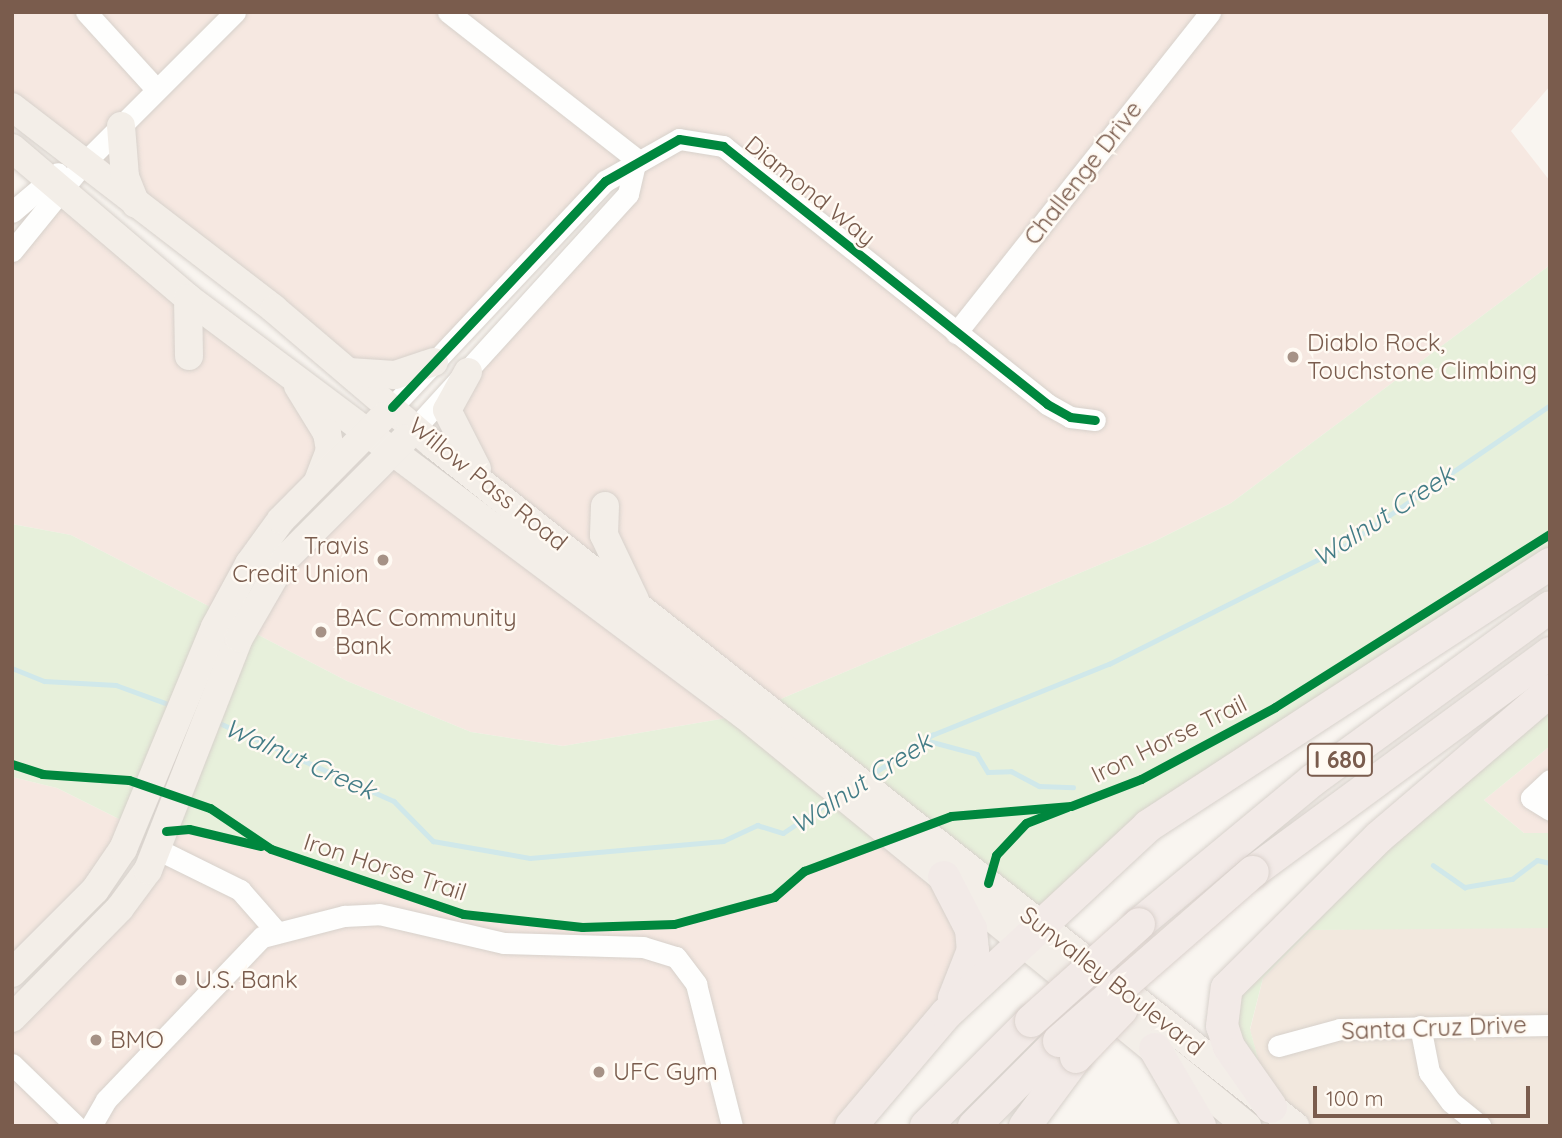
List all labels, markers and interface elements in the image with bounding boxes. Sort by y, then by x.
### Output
street label: Challenge Drive [1018,95,1148,251]
street label: Diamond Way [739,130,881,252]
place label: Diablo Rock, Touchstone Climbing [1307,329,1537,385]
marker: Diablo Rock, Touchstone Climbing [1285,349,1301,365]
street label: Willow Pass Road [403,411,573,557]
water label: Walnut Creek [1307,459,1459,573]
place label: Travis Credit Union [232,532,369,588]
marker: Travis Credit Union [375,552,391,568]
place label: BAC Community Bank [335,604,517,660]
marker: BAC Community Bank [313,624,329,640]
street label: Iron Horse Trail [1087,689,1251,789]
water label: Walnut Creek [220,712,380,806]
water label: Walnut Creek [785,726,937,840]
road number: I 680 [1307,740,1373,780]
street label: Iron Horse Trail [300,827,470,907]
street label: Sunvalley Boulevard [1014,900,1210,1062]
place label: U.S. Bank [195,966,298,994]
marker: U.S. Bank [173,972,189,988]
street label: Santa Cruz Drive [1341,1010,1527,1046]
place label: BMO [110,1026,164,1054]
marker: BMO [88,1032,104,1048]
place label: UFC Gym [613,1058,718,1086]
marker: UFC Gym [591,1064,607,1080]
scale bar [1317,1072,1534,1116]
text: 100 m [1326,1085,1384,1111]

